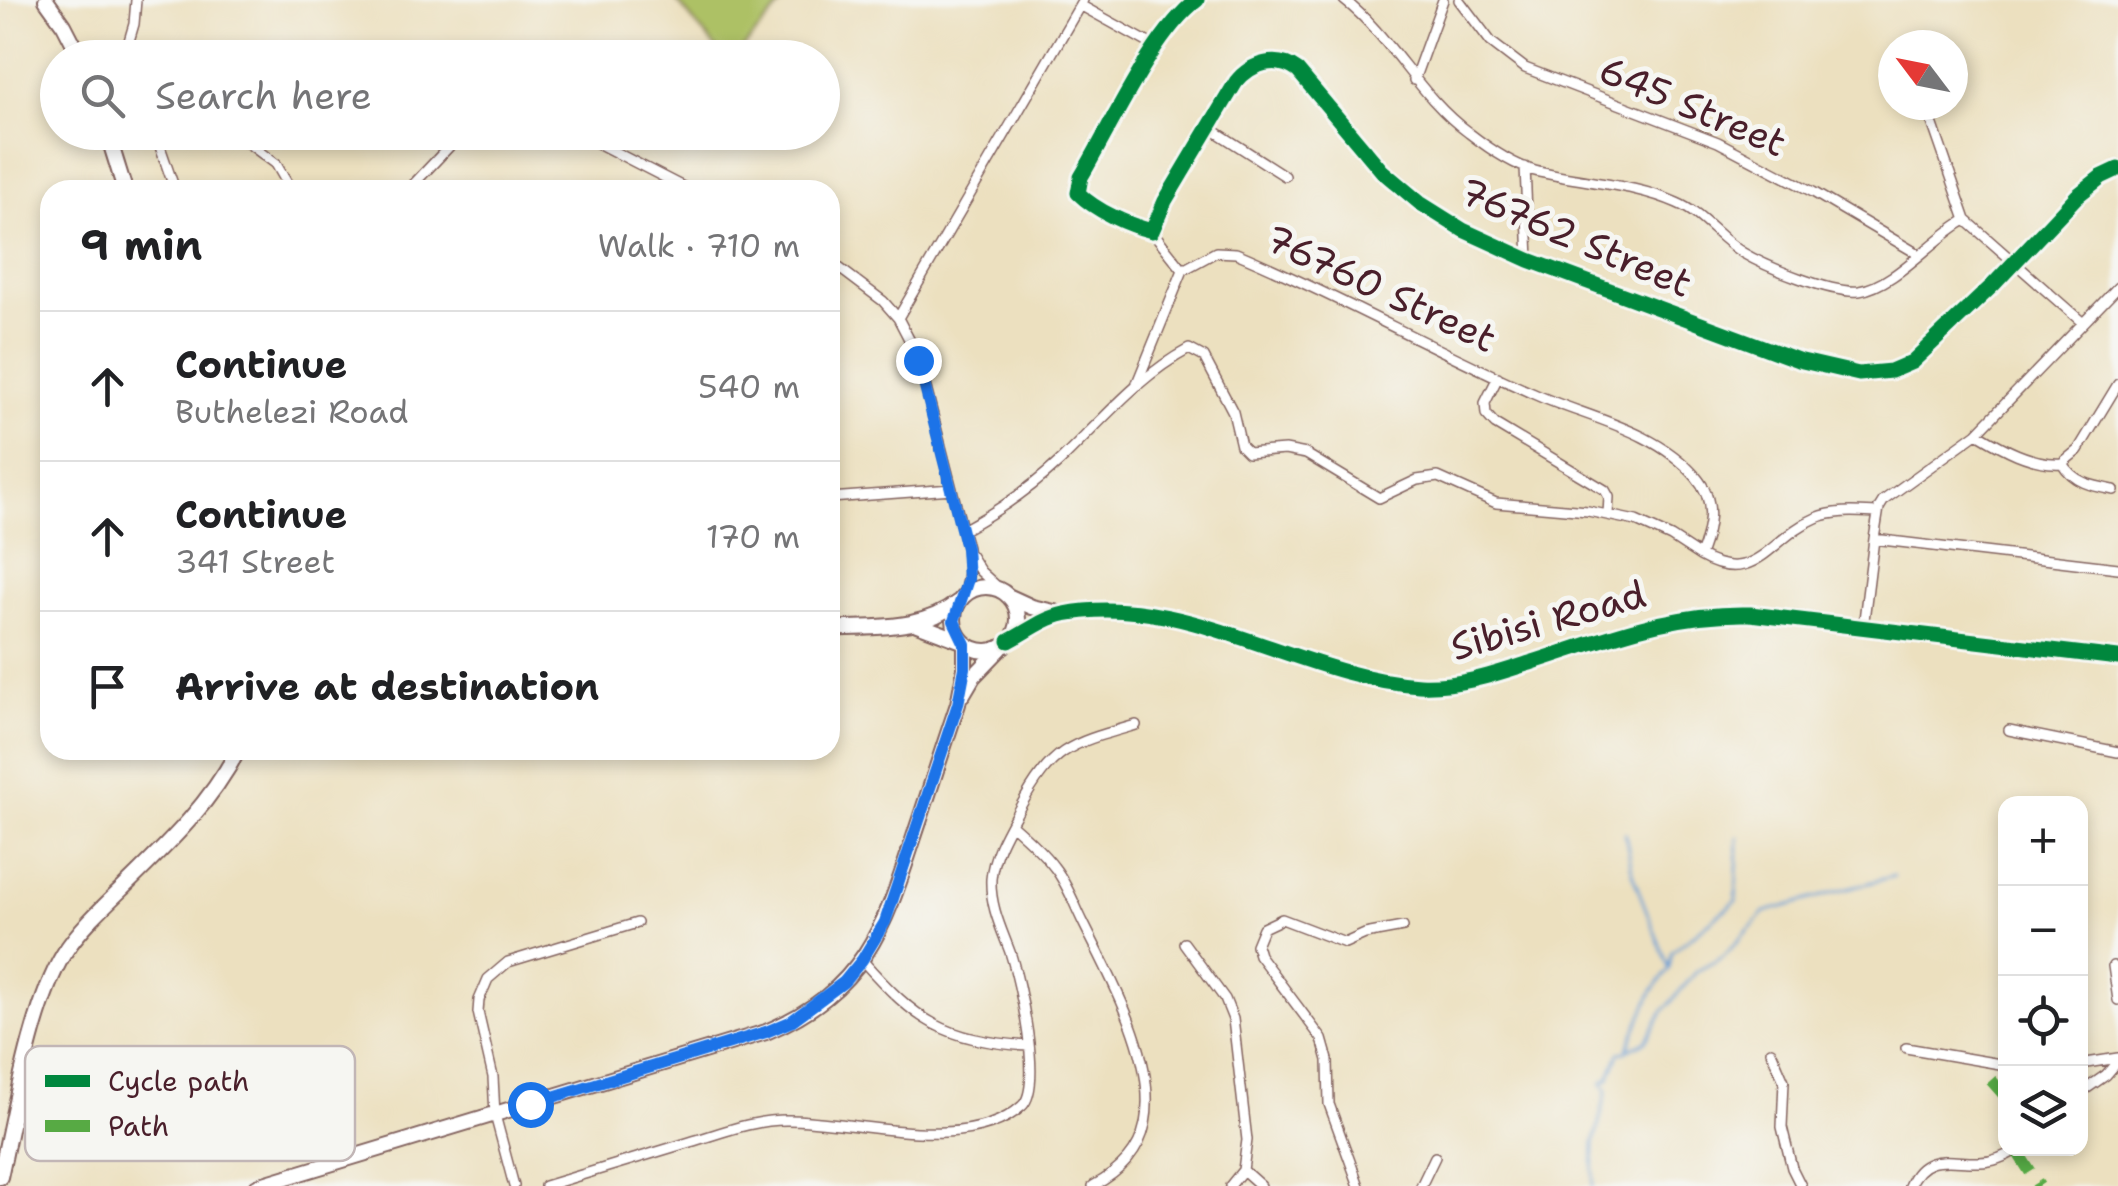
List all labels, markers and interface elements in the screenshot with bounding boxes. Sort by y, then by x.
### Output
north arrow [1878,30,1968,120]
search box [40,40,840,150]
street label: 645 Street [1592,44,1794,168]
icon: search [75,68,130,123]
text: Search here [155,70,372,121]
street label: 76762 Street [1452,165,1700,309]
street label: 76760 Street [1257,212,1505,364]
text: 9 min [80,217,202,273]
text: Walk · 710 m [598,224,800,267]
route end [896,338,942,384]
text: Continue [175,339,347,390]
icon: ahead [80,359,135,414]
text: 540 m [698,365,800,408]
text: Buthelezi Road [175,390,409,433]
text: Continue [175,489,347,540]
icon: ahead [80,509,135,564]
text: 170 m [706,515,800,558]
text: 341 Street [175,540,335,583]
street label: Sibisi Road [1445,568,1651,672]
icon: arrive [80,659,135,714]
text: Arrive at destination [175,661,599,712]
map controls [1998,796,2088,1156]
button: + [1998,796,2088,886]
button: − [1998,886,2088,976]
button: locate [1998,976,2088,1066]
legend [25,1046,355,1161]
text: Cycle path [108,1062,250,1100]
button: layers [1998,1066,2088,1156]
route start [508,1082,554,1128]
text: Path [108,1107,169,1145]

